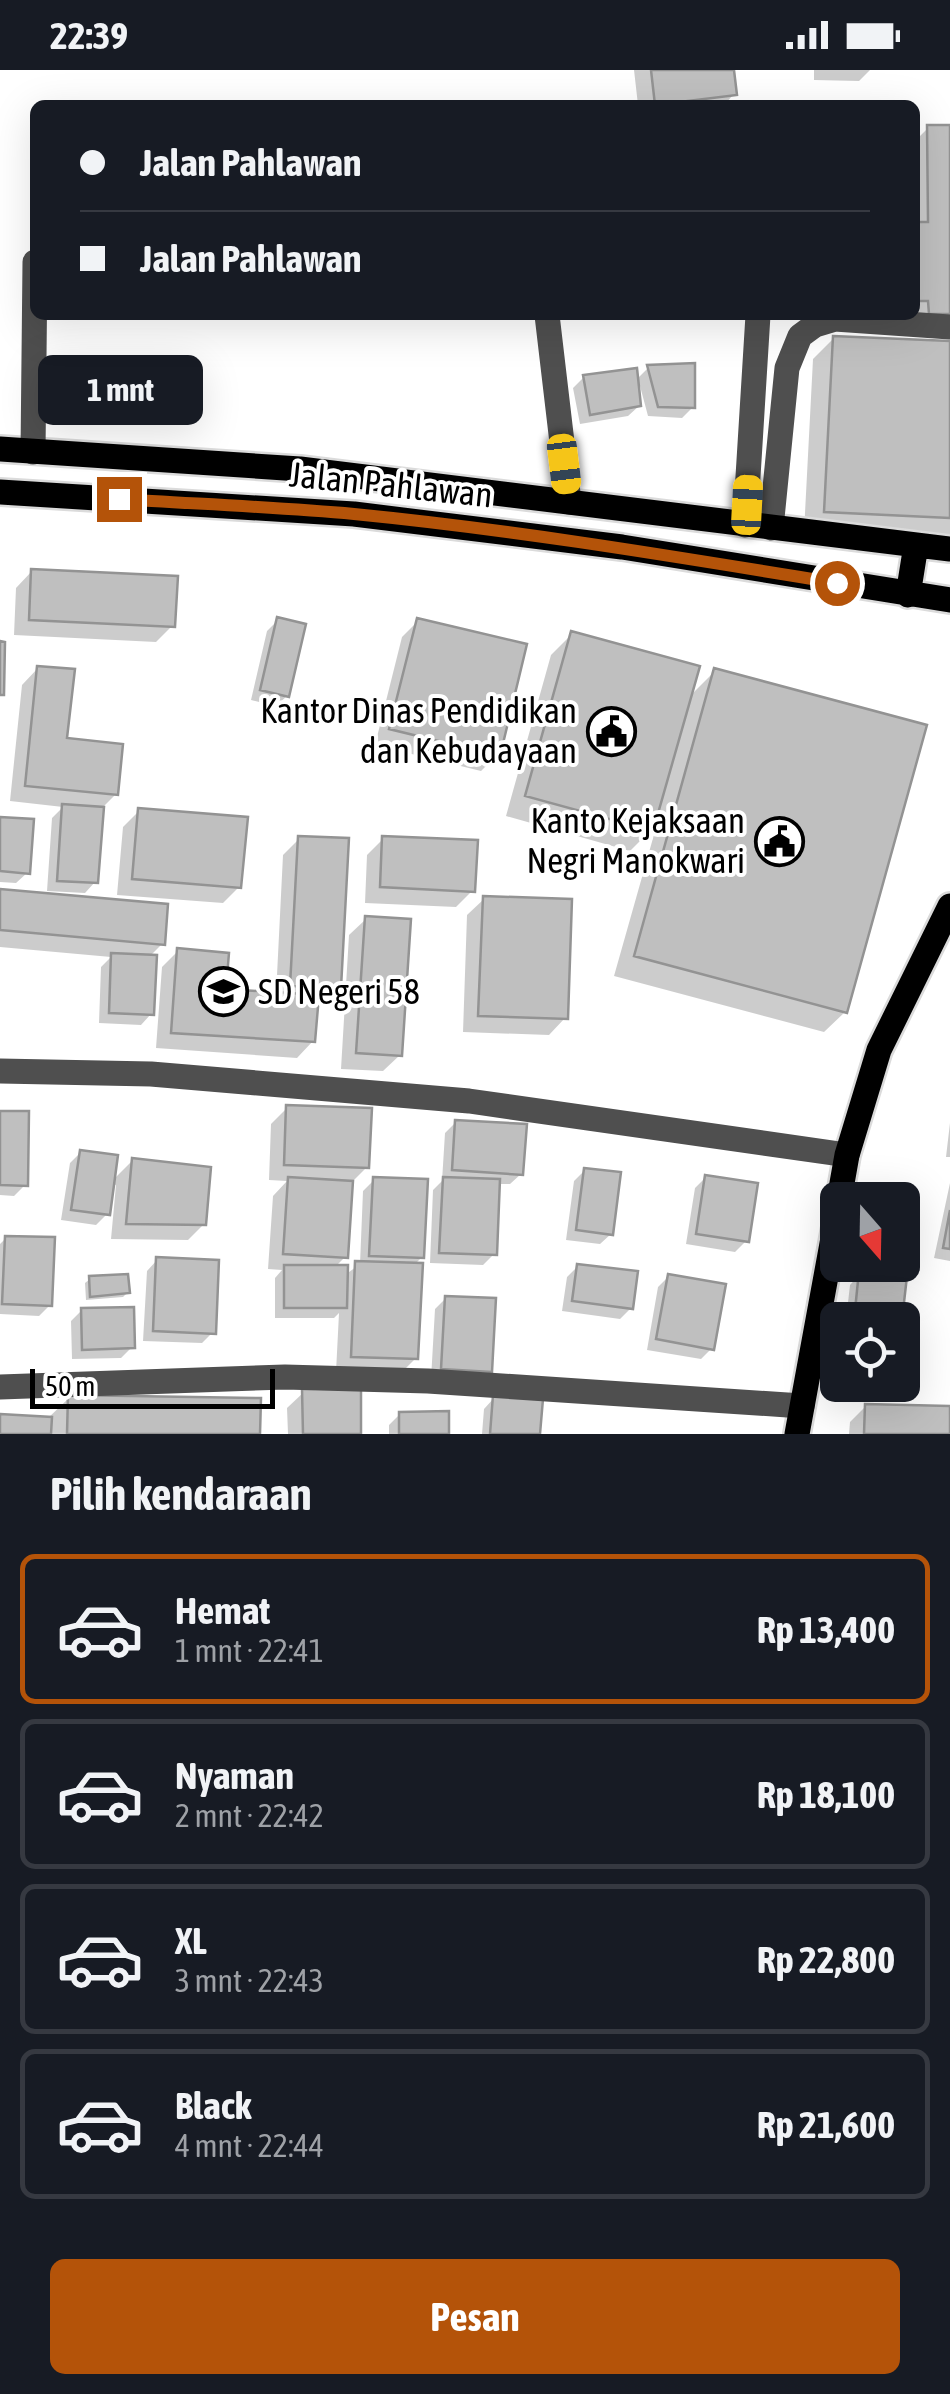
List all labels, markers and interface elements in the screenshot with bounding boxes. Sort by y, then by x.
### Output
text: 22:39 [50,14,128,57]
text: Jalan Pahlawan [140,141,361,184]
text: Jalan Pahlawan [140,237,361,280]
callout: 1 mnt [36,354,202,424]
text: 1 mnt [87,371,154,408]
car [545,432,583,496]
street label: Jalan Pahlawan [288,453,495,515]
car [730,474,764,536]
route end [97,477,142,522]
route start [815,561,860,606]
place label: Kantor Dinas Pendidikan dan Kebudayaan [260,690,577,770]
public building icon: Kantor Dinas Pendidikan dan Kebudayaan [586,705,638,757]
place label: Kanto Kejaksaan Negri Manokwari [526,800,745,880]
public building icon: Kanto Kejaksaan Negri Manokwari [754,815,806,867]
school or university icon: SD Negeri 58 [197,966,249,1018]
place label: SD Negeri 58 [258,971,420,1011]
north arrow [820,1182,920,1282]
map controls [820,1182,920,1402]
button: locate [820,1302,920,1402]
scale bar [30,1364,275,1408]
text: 50 m [45,1370,95,1402]
text: Pilih kendaraan [50,1468,312,1520]
icon: car [55,1584,145,1674]
text: Hemat [175,1589,270,1632]
text: Rp 13,400 [757,1608,895,1651]
text: 1 mnt · 22:41 [175,1632,324,1669]
icon: car [55,1749,145,1839]
text: Nyaman [175,1754,294,1797]
text: Rp 18,100 [757,1773,895,1816]
text: 2 mnt · 22:42 [175,1797,324,1834]
icon: car [55,1914,145,2004]
text: XL [175,1919,207,1962]
text: Rp 22,800 [757,1938,895,1981]
text: 3 mnt · 22:43 [175,1962,324,1999]
icon: car [55,2079,145,2169]
text: Black [175,2084,252,2127]
text: Rp 21,600 [757,2103,895,2146]
text: 4 mnt · 22:44 [175,2127,324,2164]
button: Pesan [50,2259,900,2374]

